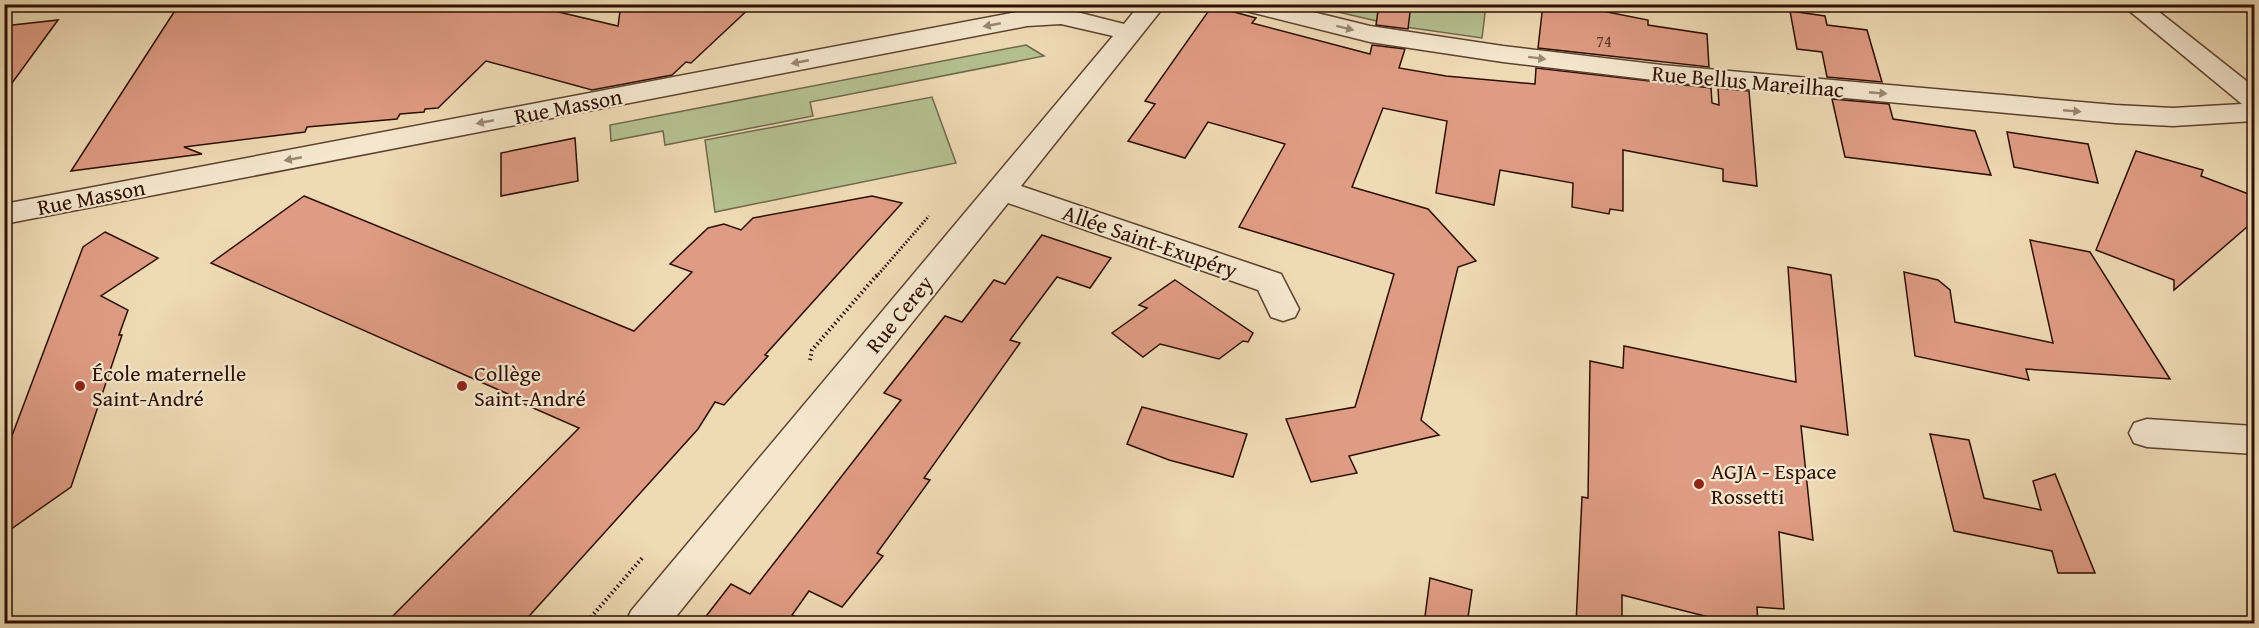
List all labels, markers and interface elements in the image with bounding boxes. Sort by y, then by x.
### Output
one-way arrow [982,21,1001,30]
one-way arrow [1336,24,1354,34]
house number: 74 [1596,29,1612,53]
one-way arrow [1528,53,1547,63]
street label: Rue Bellus Mareilhac [1651,57,1846,105]
one-way arrow [790,58,809,67]
street label: Rue Masson [511,80,625,132]
one-way arrow [1868,88,1887,98]
one-way arrow [2062,106,2081,115]
one-way arrow [475,118,494,127]
one-way arrow [284,155,303,164]
street label: Rue Masson [34,171,148,223]
street label: Allée Saint-Exupéry [1058,196,1242,286]
street label: Rue Cerey [858,268,940,360]
place label: École maternelle Saint-André [92,357,246,414]
place label: Collège Saint-André [474,357,586,414]
marker: École maternelle Saint-André [73,379,87,393]
marker: Collège Saint-André [455,379,469,393]
place label: AGJA - Espace Rossetti [1711,455,1837,512]
marker: AGJA - Espace Rossetti [1692,477,1706,491]

